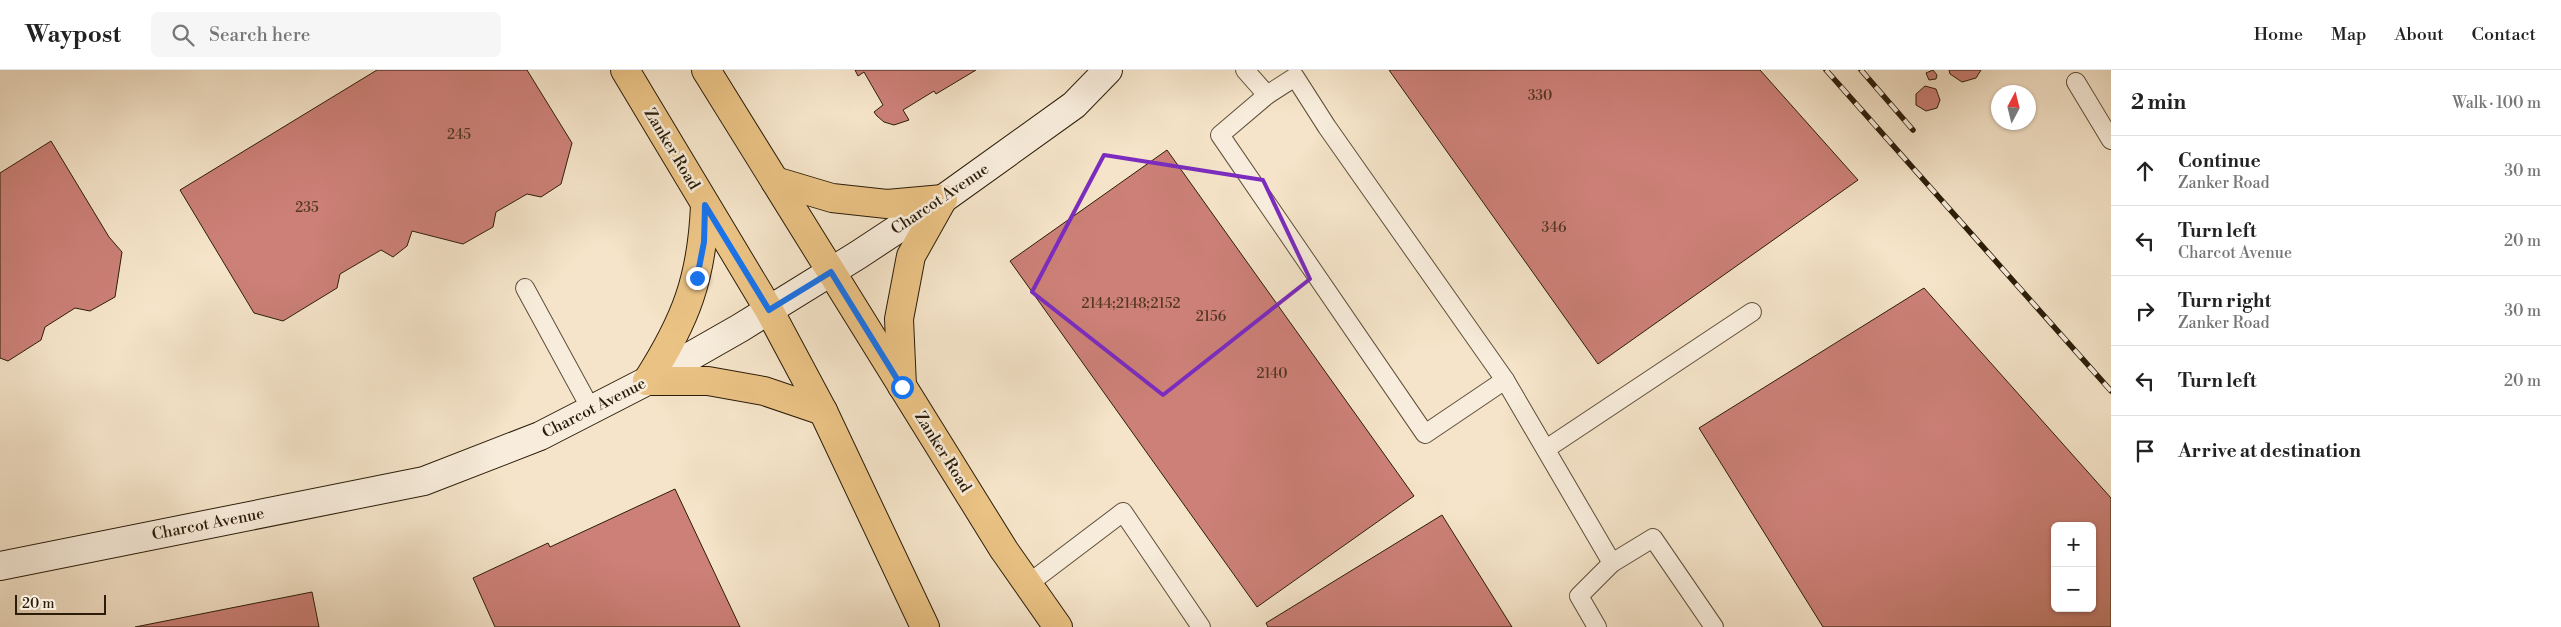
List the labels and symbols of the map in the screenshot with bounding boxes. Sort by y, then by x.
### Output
north arrow [1991,85,2036,130]
house number: 330 [1528,87,1552,105]
street label: Zanker Road [640,105,704,193]
house number: 245 [447,126,471,144]
street label: Charcot Avenue [887,159,993,239]
house number: 235 [295,199,319,217]
house number: 346 [1542,219,1567,237]
route end [686,267,709,290]
house number: 2144;2148;2152 [1082,295,1180,313]
house number: 2156 [1196,308,1227,326]
house number: 2140 [1256,365,1288,383]
street label: Charcot Avenue [539,373,649,443]
route start [891,376,914,399]
street label: Zanker Road [910,408,976,496]
street label: Charcot Avenue [150,503,266,545]
scale bar [15,592,106,615]

